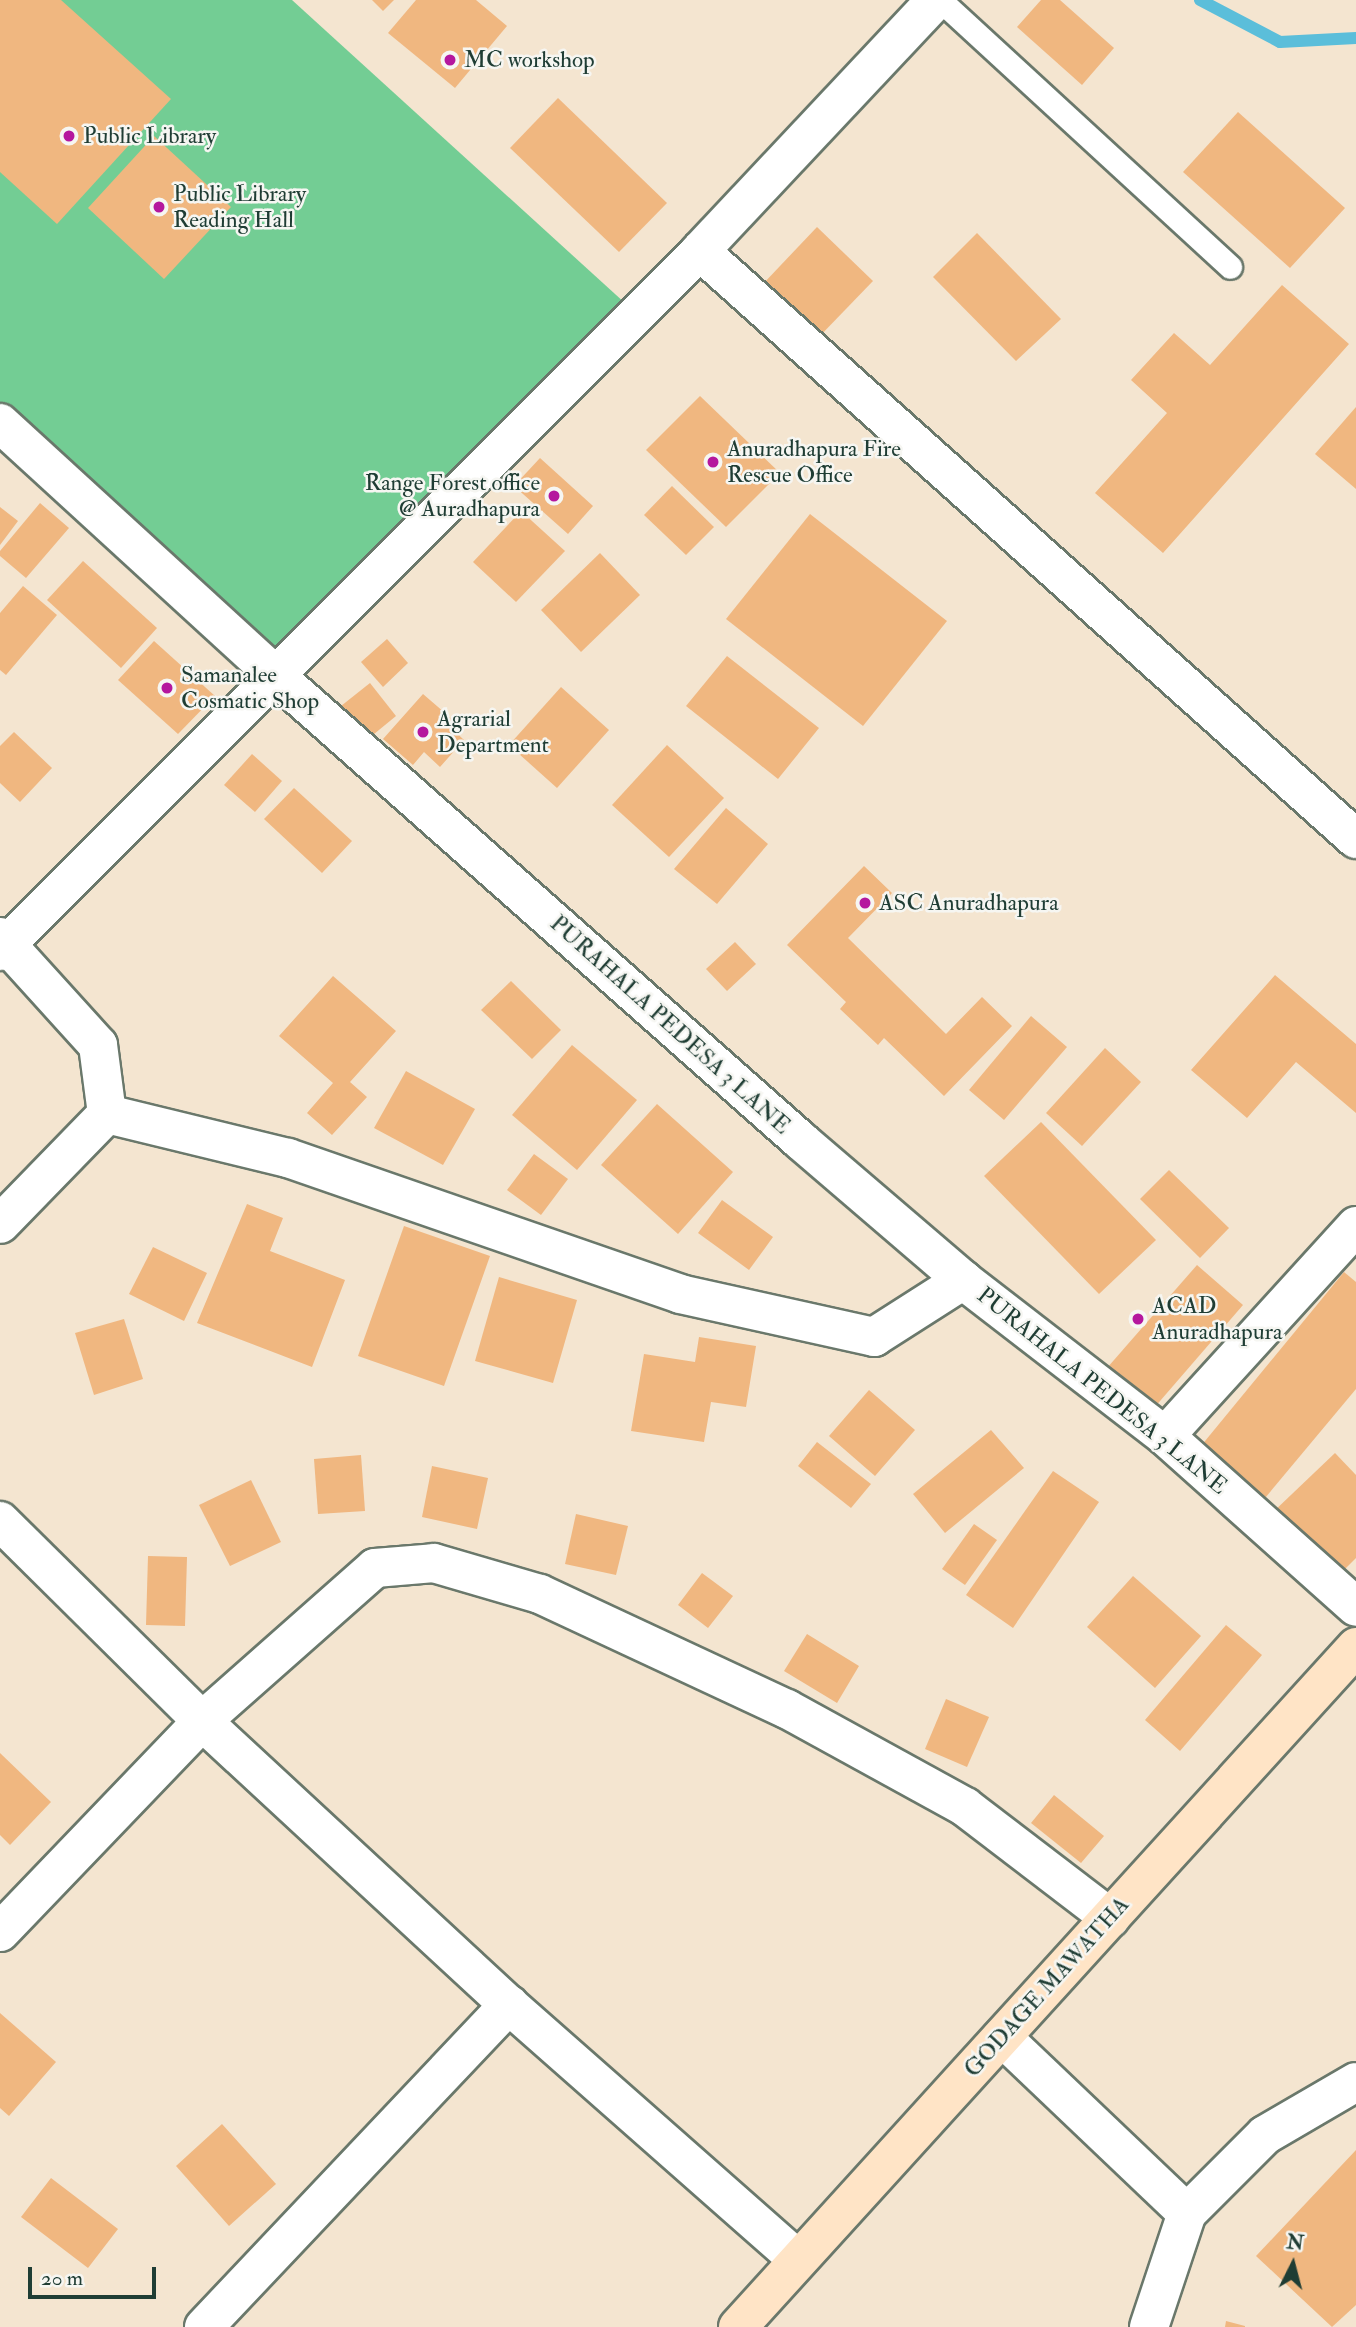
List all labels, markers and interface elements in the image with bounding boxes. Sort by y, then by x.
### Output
place label: MC workshop [464,46,595,74]
marker: MC workshop [442,52,458,68]
place label: Public Library [83,122,216,150]
marker: Public Library [61,128,77,144]
place label: Public Library Reading Hall [173,180,306,234]
marker: Public Library Reading Hall [151,199,167,215]
place label: Anuradhapura Fire Rescue Office [727,435,901,489]
marker: Anuradhapura Fire Rescue Office [705,454,721,470]
place label: Range Forest office @ Auradhapura [365,469,540,523]
marker: Range Forest office @ Auradhapura [546,488,562,504]
place label: Samanalee Cosmatic Shop [181,661,319,715]
marker: Samanalee Cosmatic Shop [159,680,175,696]
place label: Agrarial Department [437,705,549,759]
marker: Agrarial Department [415,724,431,740]
place label: ASC Anuradhapura [879,889,1059,917]
marker: ASC Anuradhapura [857,895,873,911]
street label: PURAHALA PEDESA 3 LANE [544,910,796,1140]
street label: PURAHALA PEDESA 3 LANE [971,1282,1233,1500]
place label: ACAD Anuradhapura [1152,1292,1283,1346]
marker: ACAD Anuradhapura [1130,1311,1146,1327]
street label: GODAGE MAWATHA [959,1891,1135,2083]
north arrow [1258,2229,1328,2299]
text: N [1285,2230,1305,2256]
scale bar [32,2254,159,2298]
text: 20 m [41,2265,83,2292]

